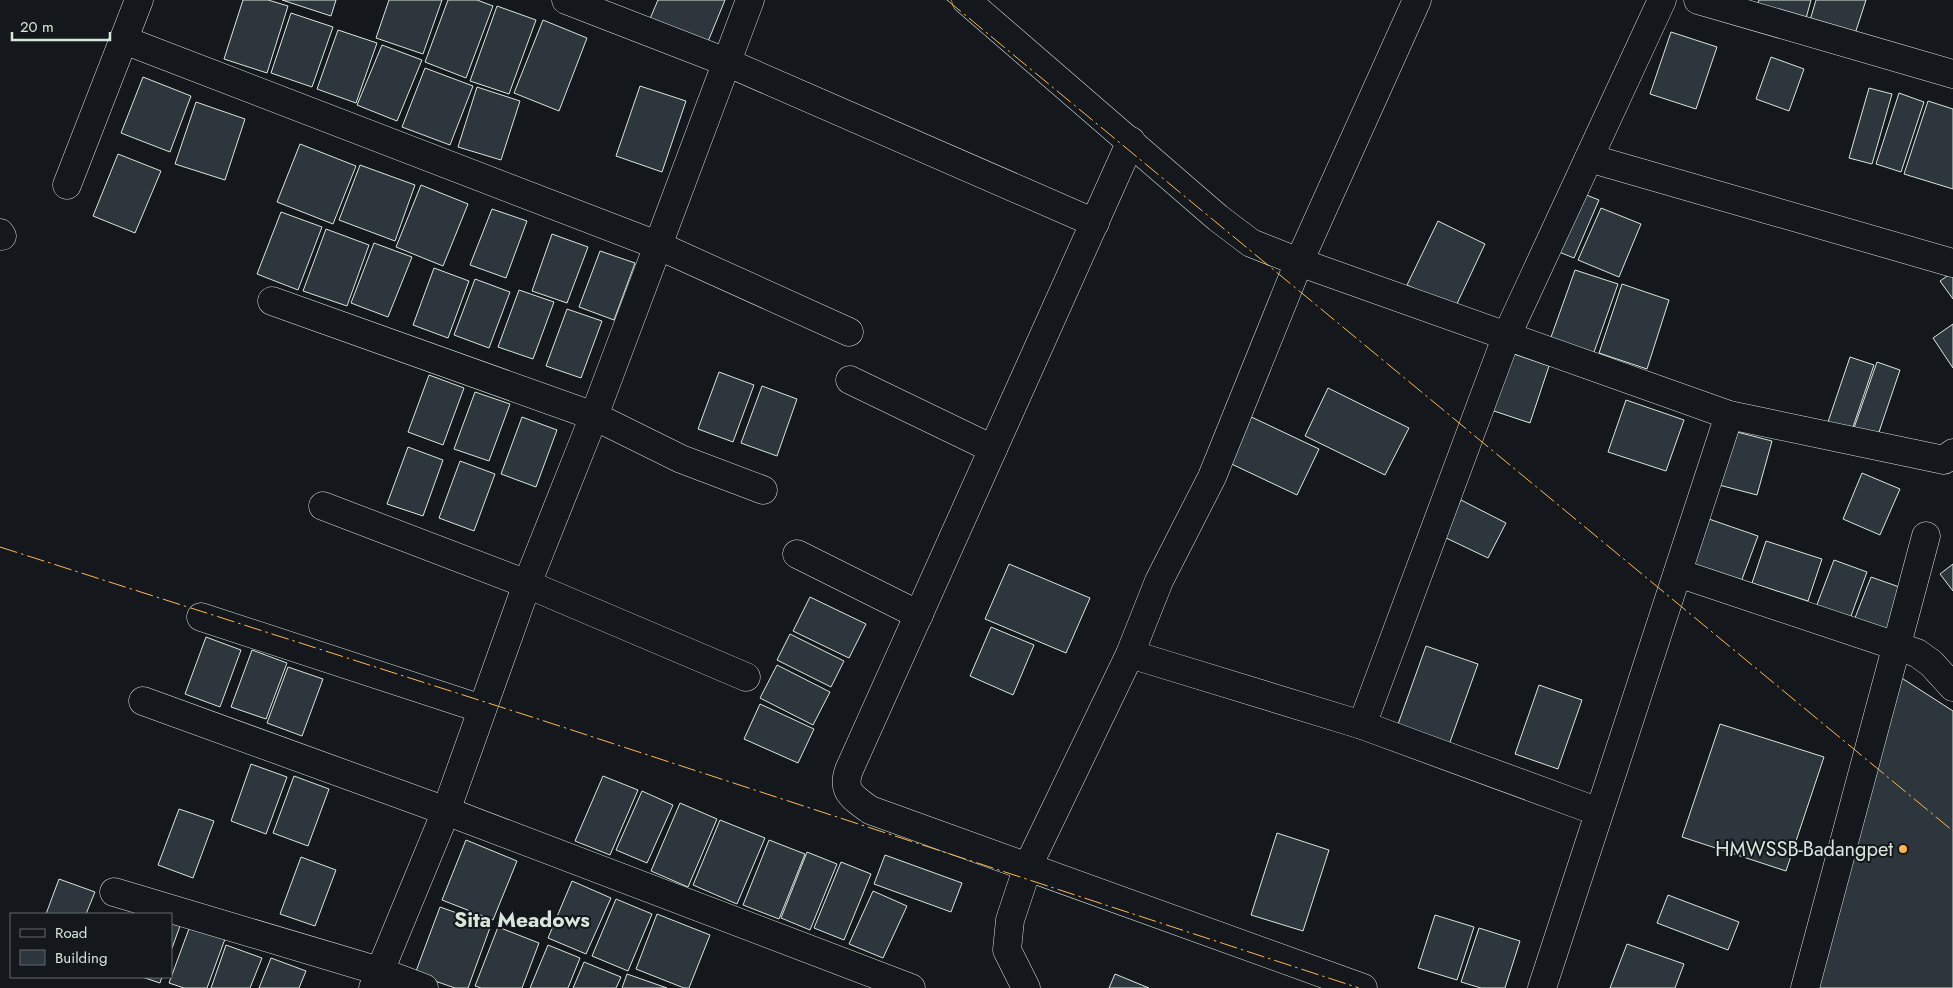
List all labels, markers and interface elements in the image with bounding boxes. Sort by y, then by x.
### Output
scale bar [12,10,110,42]
text: 20 m [20,16,54,38]
place label: HMWSSB-Badangpet [1715,835,1893,864]
marker: HMWSSB-Badangpet [1897,843,1909,855]
district label: Sita Meadows [454,905,590,935]
legend [10,913,172,978]
text: Road [55,922,87,944]
text: Building [55,947,107,969]

